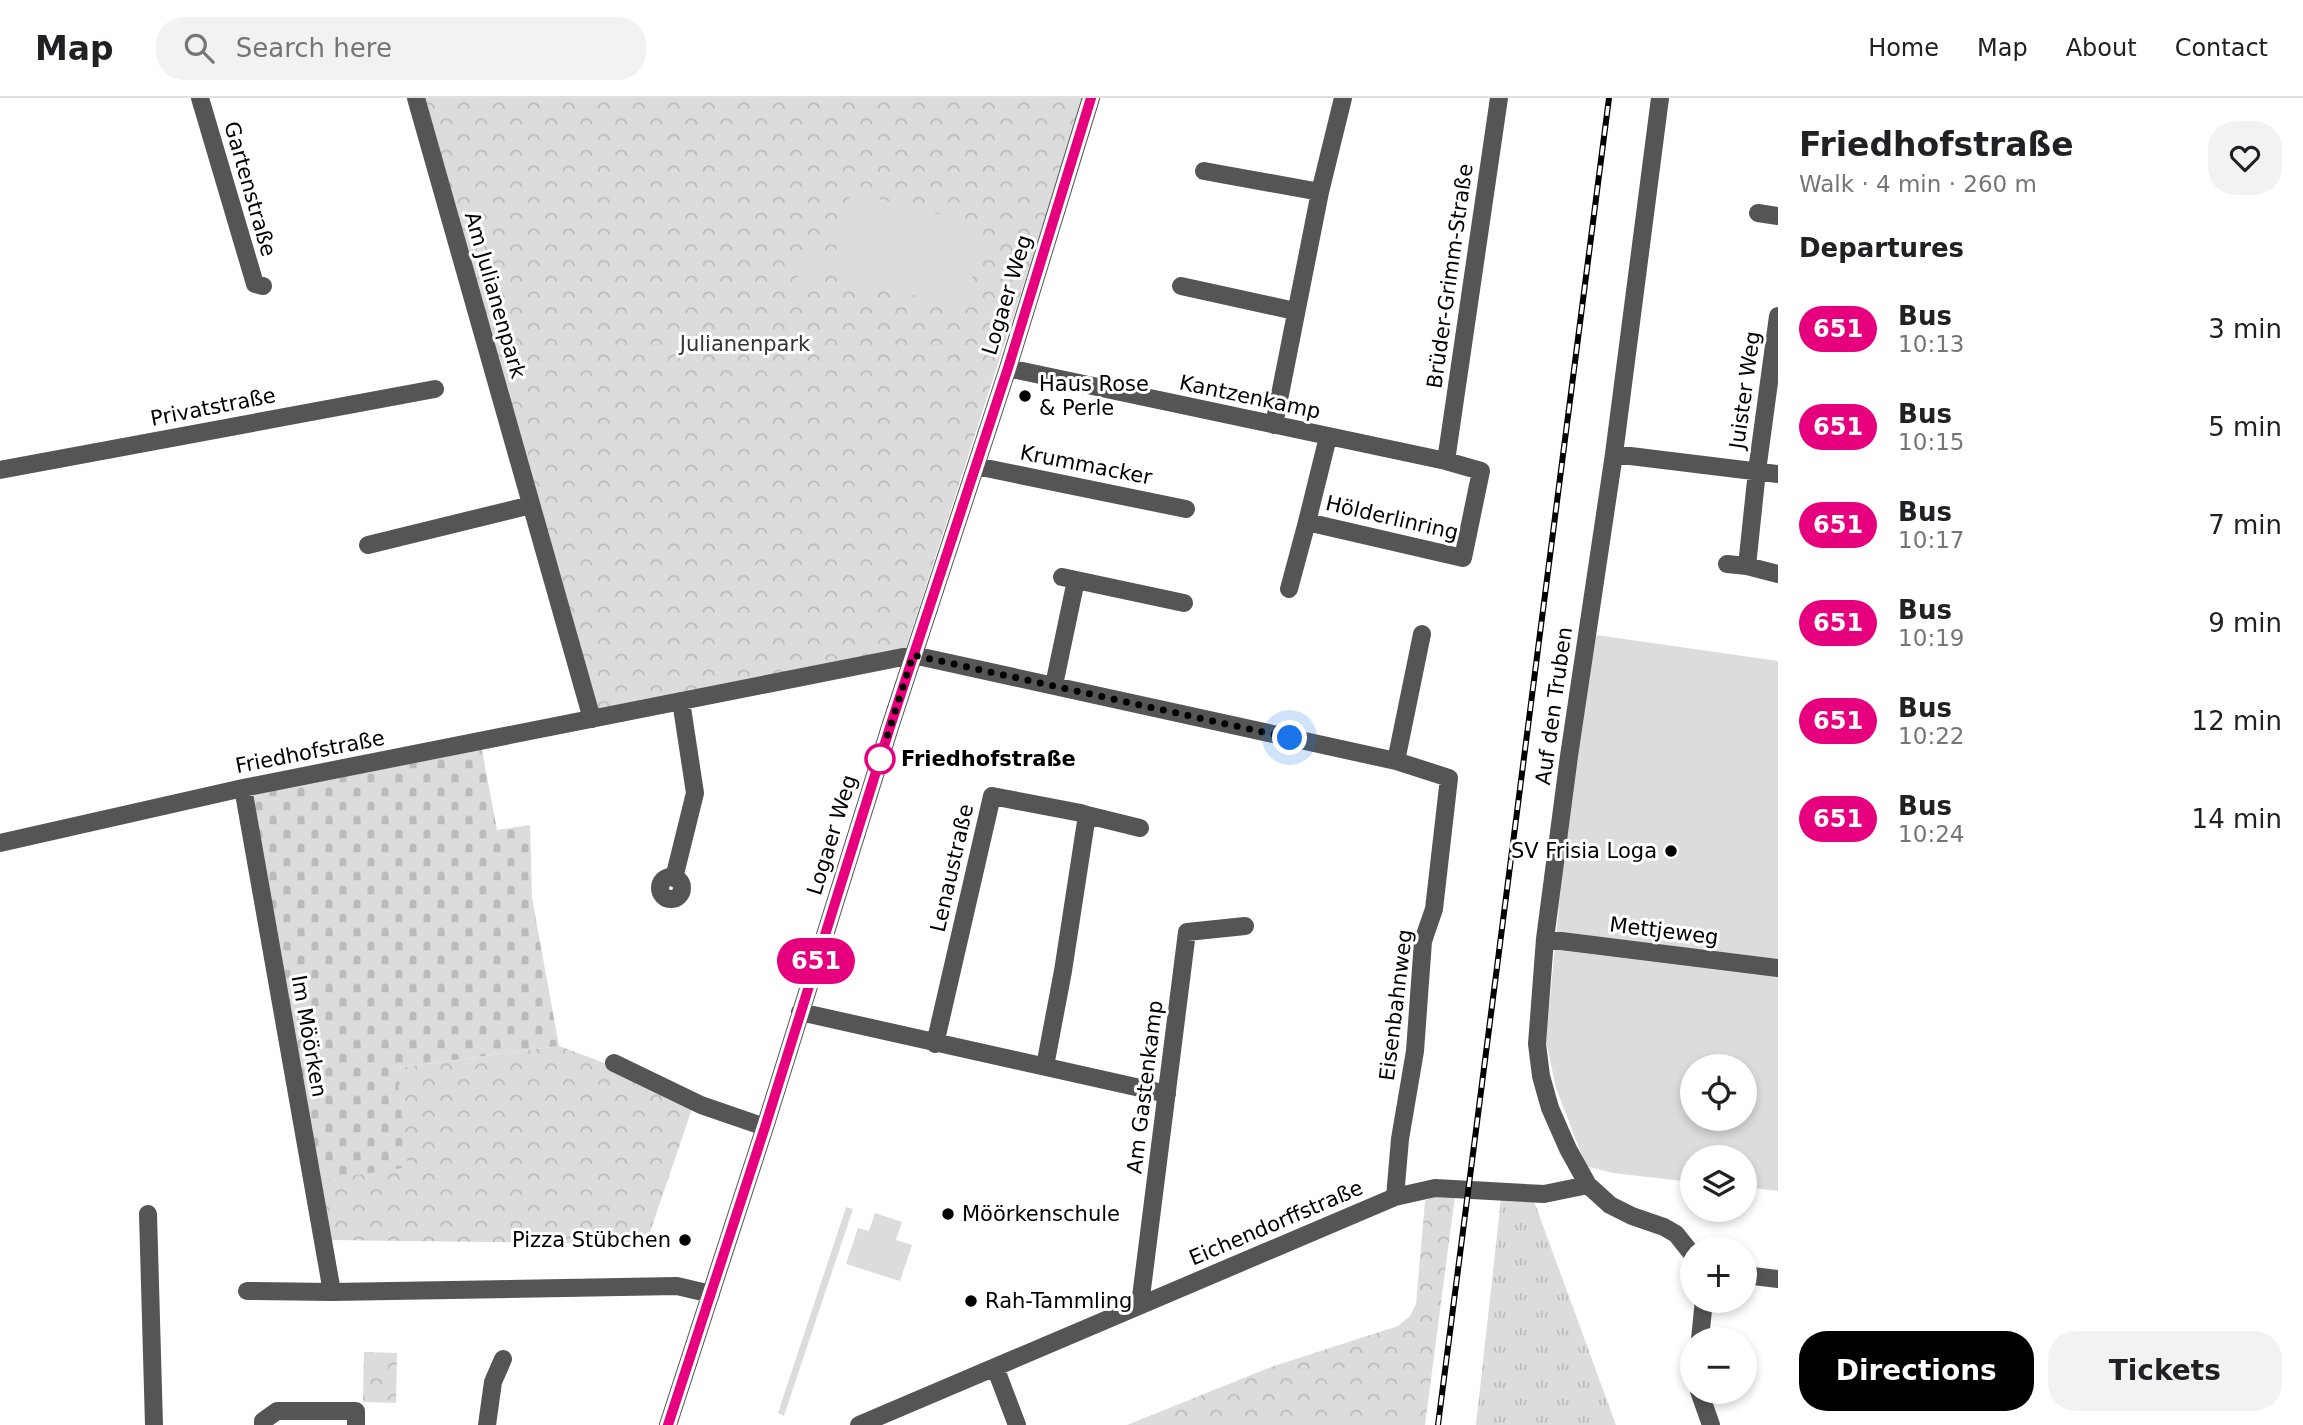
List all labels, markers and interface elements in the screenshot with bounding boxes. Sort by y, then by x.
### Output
search box [156,17,646,80]
text: Map [35,29,114,68]
icon: search [180,29,218,67]
text: Search here [236,33,392,63]
text: Home [1868,34,1939,62]
text: Map [1977,34,2028,62]
text: About [2066,34,2137,62]
text: Contact [2175,34,2268,62]
street label: Gartenstraße [219,119,281,259]
button: heart [2208,121,2282,195]
text: Friedhofstraße [1799,125,2074,164]
street label: Brüder-Grimm-Straße [1422,162,1478,390]
text: Walk · 4 min · 260 m [1799,171,2037,197]
street label: Am Julianenpark [460,209,530,382]
street label: Logaer Weg [977,232,1037,358]
text: Departures [1799,233,1964,263]
text: Bus [1898,301,1952,331]
text: 3 min [2208,314,2282,344]
text: 651 [1813,315,1863,343]
street label: Juister Weg [1725,330,1765,452]
text: 10:13 [1898,331,1964,357]
park label: Julianenpark [678,332,811,356]
street label: Kantzenkamp [1177,370,1323,424]
place label: Haus Rose & Perle [1039,372,1149,420]
street label: Privatstraße [148,383,278,431]
marker: Haus Rose & Perle [1017,388,1033,404]
text: Bus [1898,399,1952,429]
text: 5 min [2208,412,2282,442]
text: 651 [1813,413,1863,441]
text: 10:15 [1898,429,1964,455]
street label: Krummacker [1018,440,1154,490]
street label: Hölderlinring [1323,491,1461,545]
text: Bus [1898,497,1952,527]
text: 7 min [2208,510,2282,540]
text: 651 [1813,511,1863,539]
text: 10:17 [1898,527,1964,553]
text: Bus [1898,595,1952,625]
text: 9 min [2208,608,2282,638]
text: 651 [1813,609,1863,637]
street label: Auf den Truben [1531,625,1577,787]
text: 10:19 [1898,625,1964,651]
text: Bus [1898,693,1952,723]
text: 12 min [2192,706,2282,736]
text: 651 [1813,707,1863,735]
your location [1272,720,1307,755]
text: 10:22 [1898,723,1964,749]
street label: Friedhofstraße [233,726,387,778]
marker: Friedhofstraße [865,744,895,774]
place label: Friedhofstraße [901,747,1076,771]
street label: Logaer Weg [802,772,862,898]
text: Bus [1898,791,1952,821]
street label: Lenaustraße [926,802,978,934]
text: 14 min [2192,804,2282,834]
text: 651 [1813,805,1863,833]
text: 10:24 [1898,821,1964,847]
place label: SV Frisia Loga [1511,839,1657,863]
marker: SV Frisia Loga [1663,843,1679,859]
street label: Mettjeweg [1608,912,1720,950]
street label: Eisenbahnweg [1375,928,1417,1082]
line badge: 651 [776,938,856,984]
text: 651 [791,947,841,975]
street label: Im Möörken [286,973,332,1099]
street label: Am Gastenkamp [1122,999,1168,1175]
map controls [1680,1054,1757,1404]
button: locate [1680,1054,1757,1131]
button: layers [1680,1145,1757,1222]
street label: Eichendorffstraße [1186,1176,1366,1270]
place label: Möörkenschule [962,1202,1120,1226]
marker: Möörkenschule [940,1206,956,1222]
place label: Pizza Stübchen [512,1228,671,1252]
marker: Pizza Stübchen [677,1232,693,1248]
button: + [1680,1236,1757,1313]
place label: Rah-Tammling [985,1289,1132,1313]
marker: Rah-Tammling [963,1293,979,1309]
button: − [1680,1327,1757,1404]
button: Directions [1799,1331,2034,1411]
button: Tickets [2048,1331,2282,1411]

